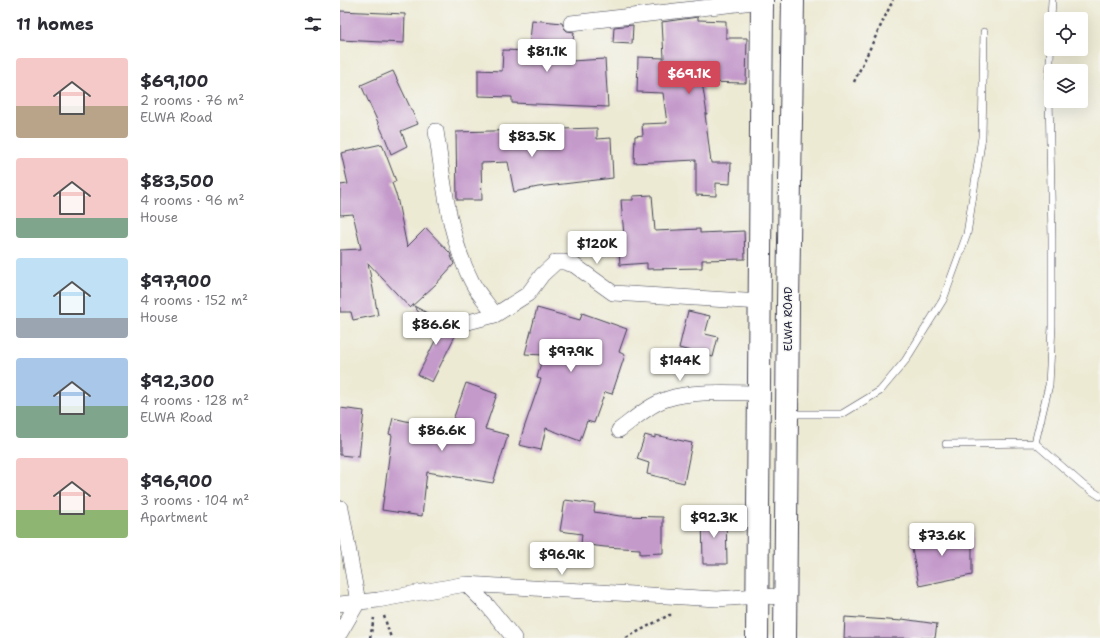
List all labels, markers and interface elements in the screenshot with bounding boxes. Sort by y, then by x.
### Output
map controls [1044,12,1088,108]
button: locate [1044,12,1088,56]
text: 11 homes [16,13,94,35]
icon: filters [302,13,324,35]
pin: $81.1K [514,39,580,73]
text: $81.1K [527,43,567,60]
pin: $69.1K [656,61,722,95]
button: layers [1044,64,1088,108]
text: $69.1K [667,65,711,82]
text: $69,100 [140,70,208,92]
icon: home [48,74,96,122]
text: 2 rooms · 76 m² [140,92,244,109]
text: ELWA Road [140,109,213,126]
pin: $83.5K [499,124,565,158]
text: $83.5K [508,128,556,145]
text: $83,500 [140,170,214,192]
icon: home [48,174,96,222]
text: 4 rooms · 96 m² [140,192,244,209]
text: House [140,209,178,226]
pin: $120K [569,231,625,265]
text: $120K [577,235,617,252]
text: $97,900 [140,270,211,292]
icon: home [48,274,96,322]
street label: ELWA ROAD [781,287,796,351]
text: 4 rooms · 152 m² [140,292,248,309]
text: House [140,309,178,326]
pin: $86.6K [403,312,469,346]
text: $86.6K [412,316,460,333]
pin: $97.9K [538,339,604,373]
text: $97.9K [548,343,594,360]
pin: $144K [652,348,708,382]
text: $144K [659,352,701,369]
text: $92,300 [140,370,215,392]
icon: home [48,374,96,422]
text: 4 rooms · 128 m² [140,392,249,409]
text: ELWA Road [140,409,213,426]
pin: $86.6K [409,418,475,452]
text: $86.6K [418,422,466,439]
text: $96,900 [140,470,213,492]
icon: home [48,474,96,522]
text: 3 rooms · 104 m² [140,492,249,509]
pin: $92.3K [681,505,747,539]
text: Apartment [140,509,208,526]
text: $92.3K [690,509,738,526]
pin: $73.6K [909,523,975,557]
text: $73.6K [918,527,966,544]
pin: $96.9K [529,542,595,576]
text: $96.9K [539,546,585,563]

